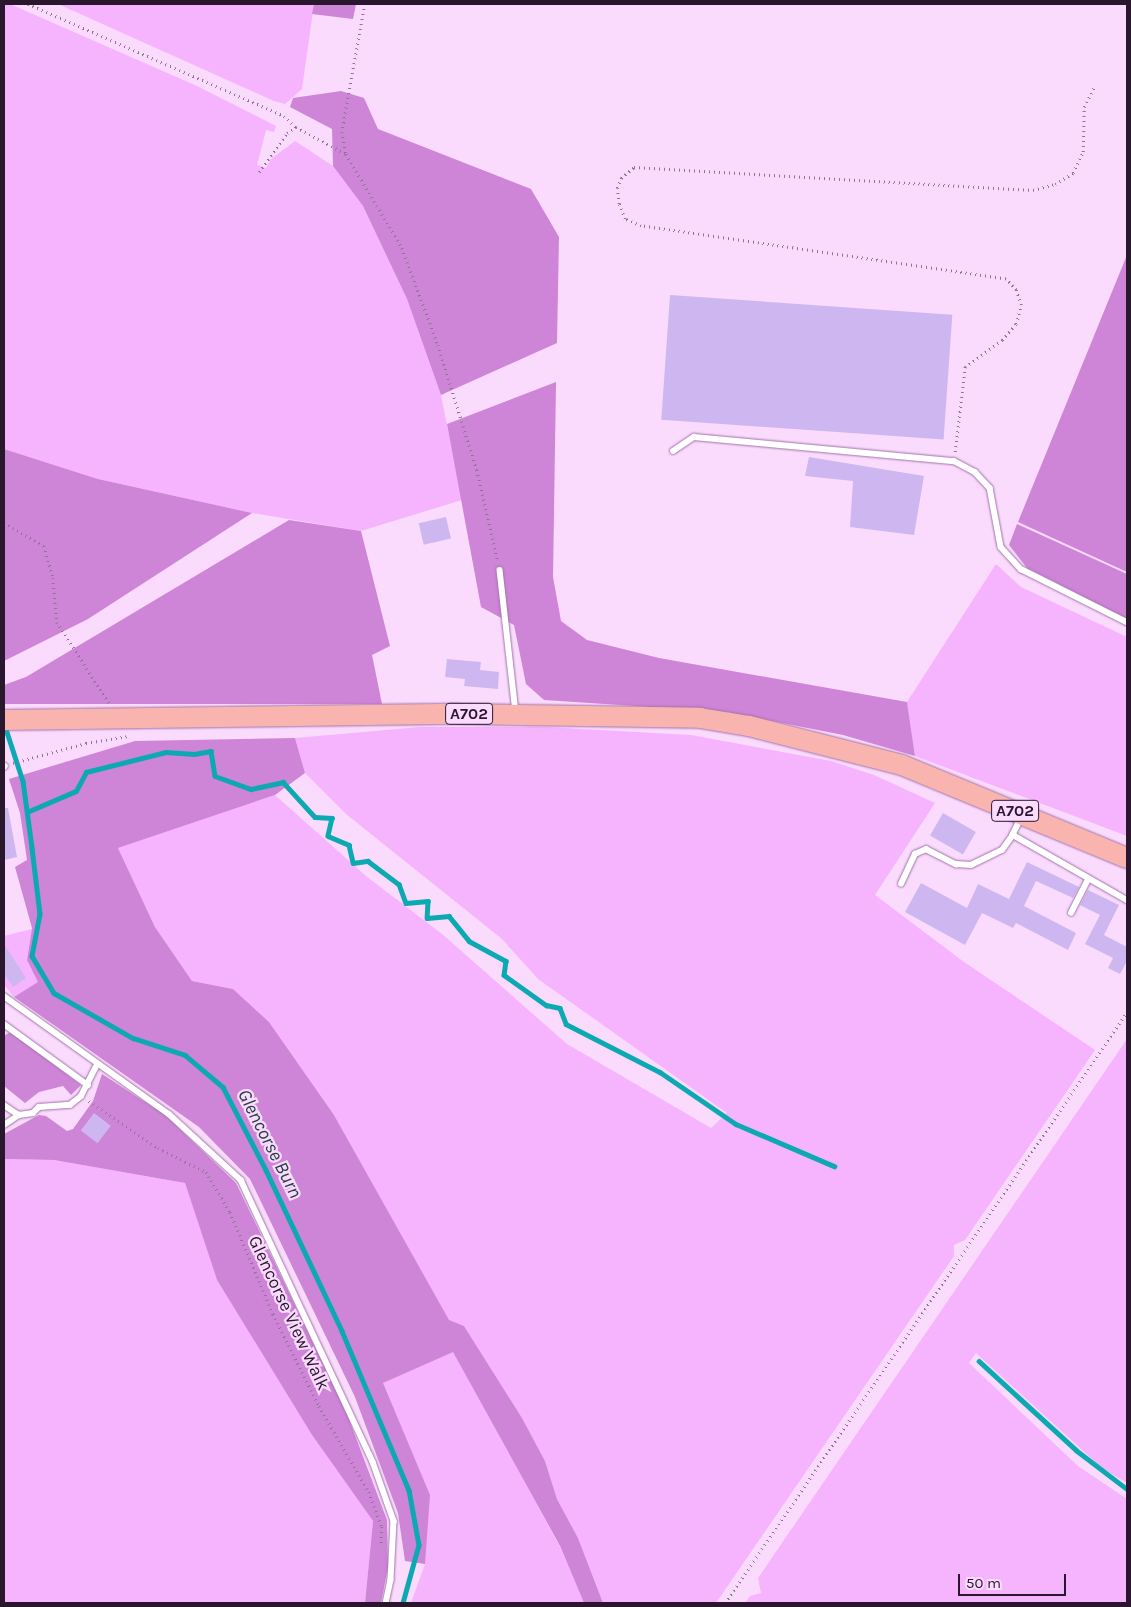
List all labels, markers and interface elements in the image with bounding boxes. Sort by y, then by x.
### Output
road number: A702 [444,701,494,728]
road number: A702 [990,798,1040,824]
water label: Glencorse Burn [232,1086,306,1202]
street label: Glencorse View Walk [244,1232,334,1394]
scale bar [961,1564,1068,1596]
text: 50 m [966,1574,1001,1592]

